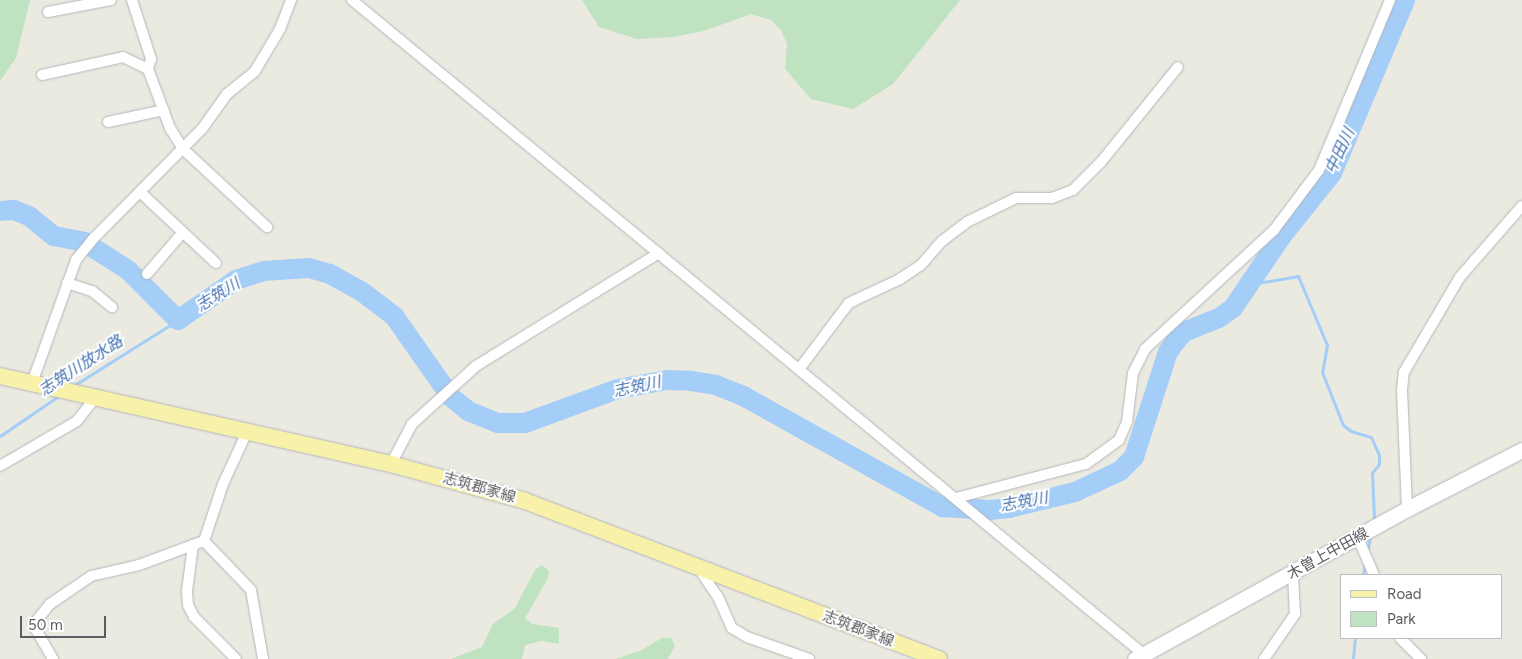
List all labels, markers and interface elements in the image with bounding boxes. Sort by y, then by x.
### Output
water label: 中田川 [1321,125,1359,177]
water label: 志筑川 [193,274,243,316]
water label: 志筑川放水路 [36,332,126,400]
water label: 志筑川 [612,373,662,401]
street label: 志筑郡家線 [440,469,518,507]
water label: 志筑川 [999,488,1049,516]
street label: 木曽上中田線 [1284,524,1372,584]
legend [1340,574,1502,639]
text: Road [1387,585,1422,603]
scale bar [22,606,109,638]
street label: 志筑郡家線 [820,607,896,651]
text: Park [1387,610,1416,628]
text: 50 m [28,616,63,634]

